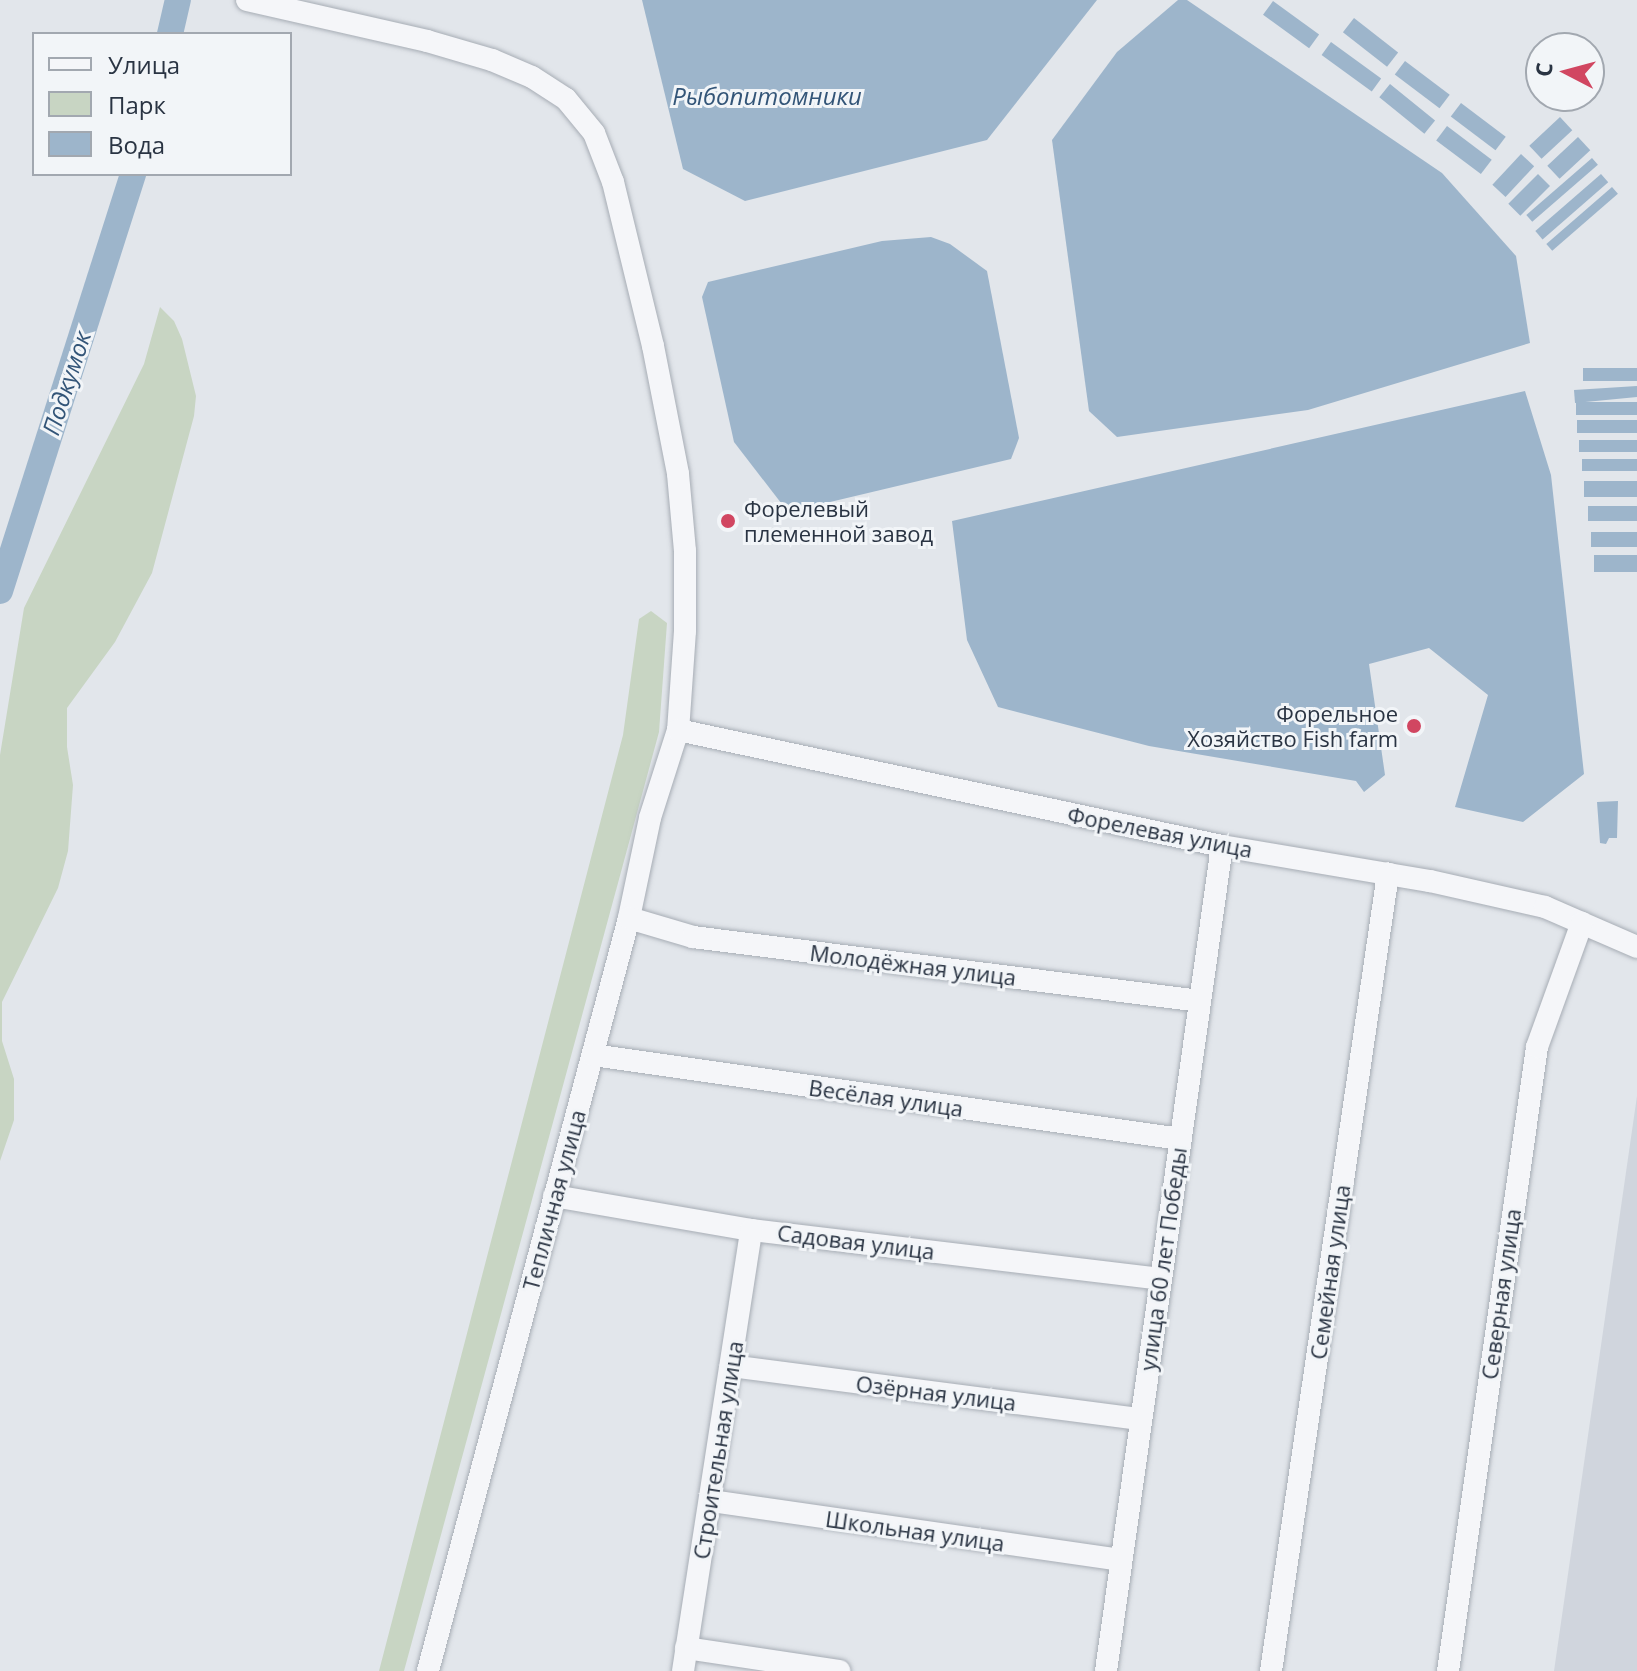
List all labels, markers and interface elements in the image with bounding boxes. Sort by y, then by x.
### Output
legend [32,32,292,176]
north arrow [1525,32,1605,112]
text: Улица [108,48,180,81]
text: С [1527,61,1559,78]
water label: Рыбопитомники [672,82,862,110]
text: Парк [108,88,166,121]
text: Вода [108,128,165,161]
water label: Подкумок [36,327,96,439]
place label: Форелевый племенной завод [744,495,933,546]
marker: Форелевый племенной завод [719,512,737,530]
place label: Форельное Хозяйство Fish farm [1187,700,1398,752]
marker: Форельное Хозяйство Fish farm [1405,717,1423,735]
street label: Форелевая улица [1065,801,1255,863]
street label: Молодёжная улица [808,939,1018,991]
street label: Весёлая улица [807,1074,965,1122]
street label: Тепличная улица [517,1107,591,1293]
street label: улица 60 лет Победы [1134,1146,1192,1372]
street label: Семейная улица [1305,1183,1355,1361]
street label: Северная улица [1476,1207,1526,1381]
street label: Садовая улица [776,1219,936,1265]
street label: Строительная улица [688,1339,748,1561]
street label: Озёрная улица [854,1370,1018,1416]
street label: Школьная улица [824,1505,1006,1557]

